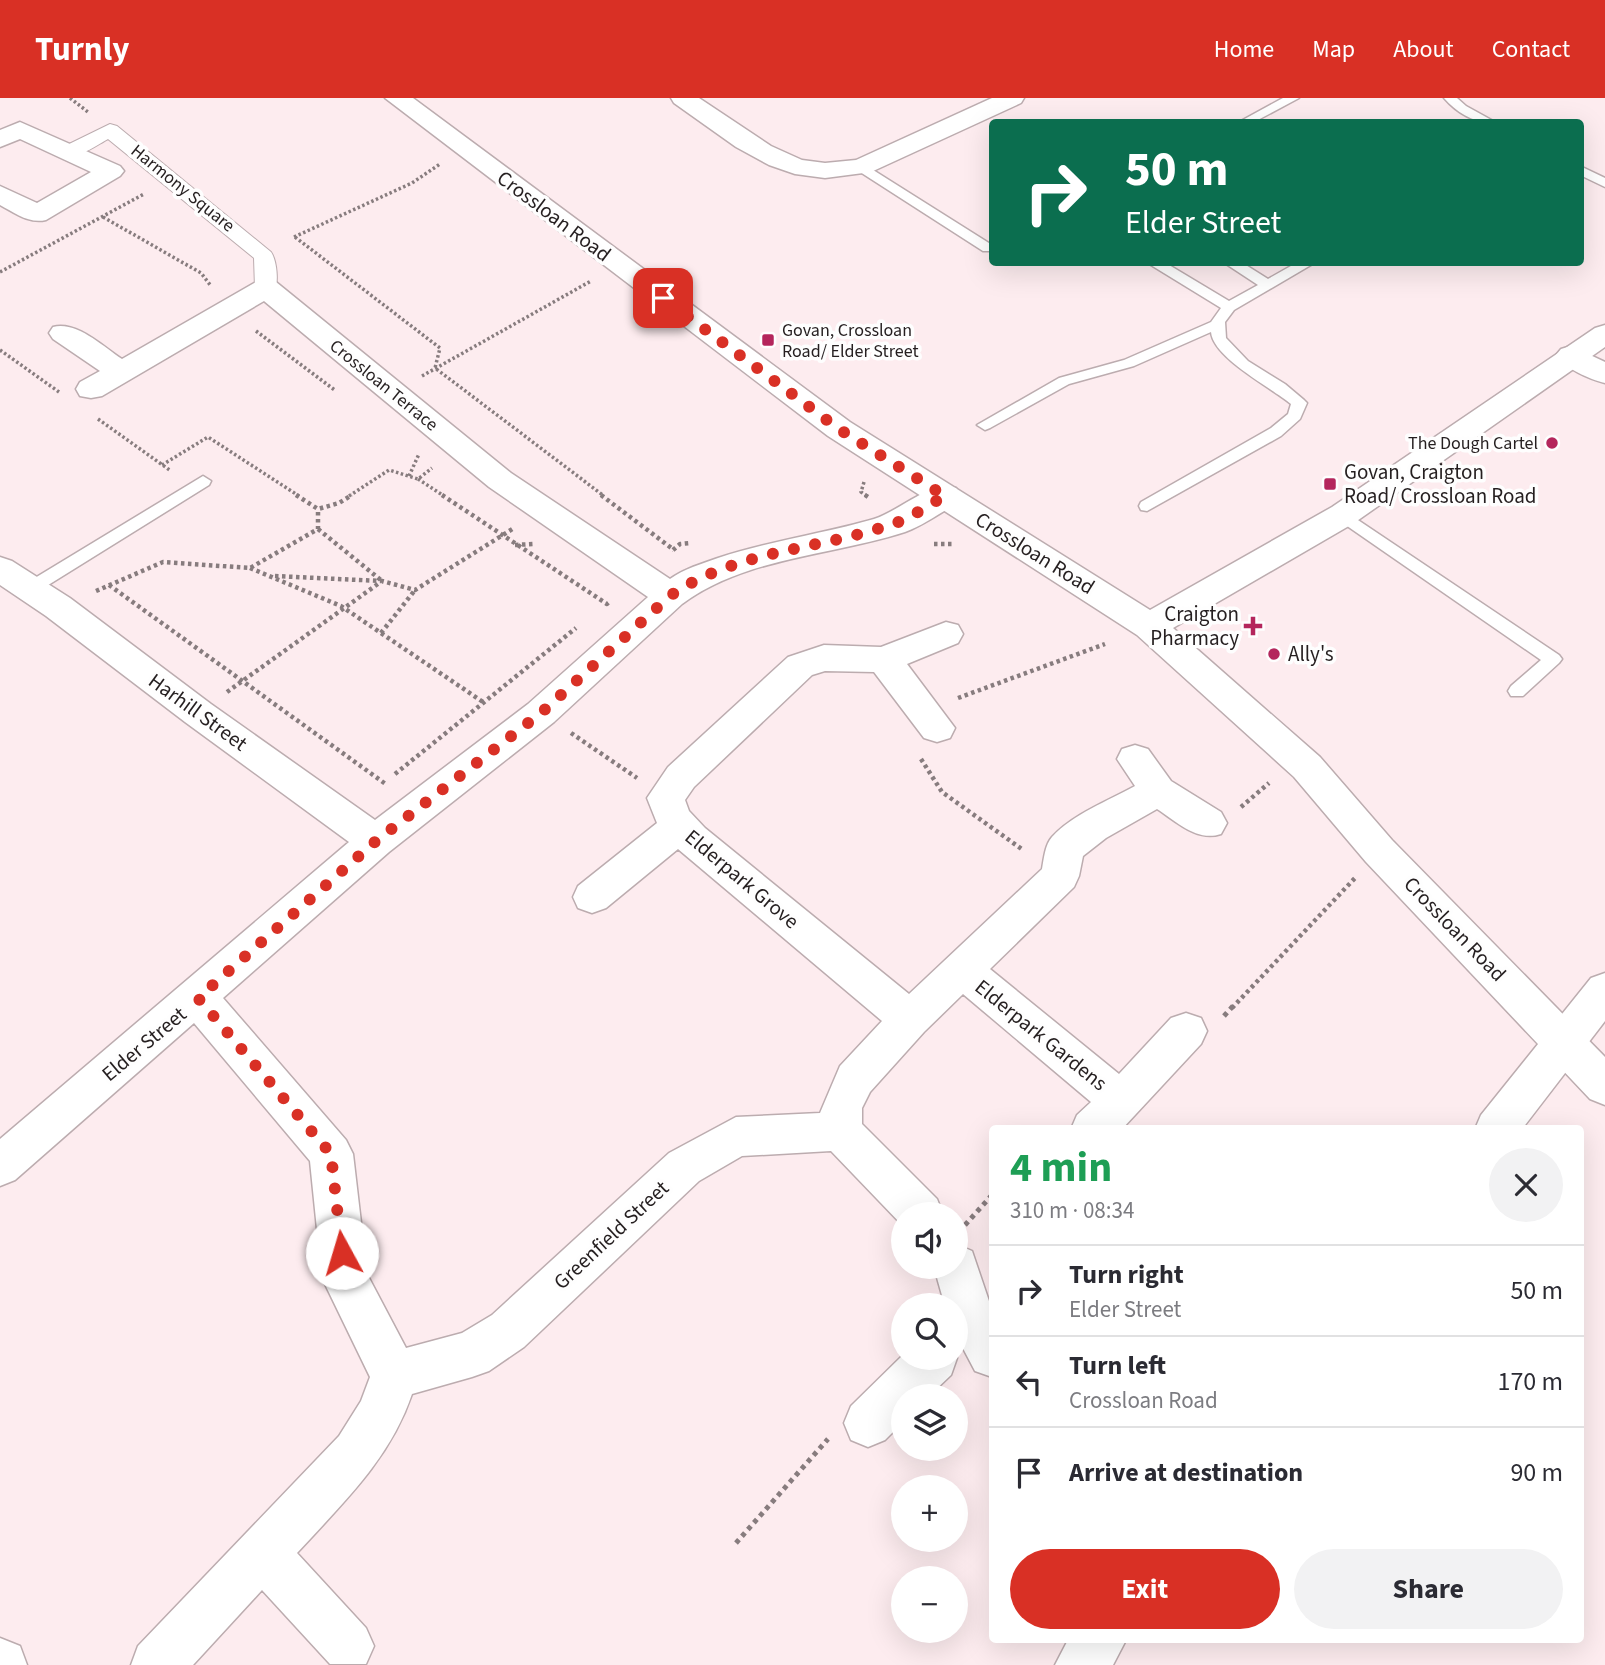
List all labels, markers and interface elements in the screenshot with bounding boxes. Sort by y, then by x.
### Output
text: Turnly [35,26,129,73]
text: Home [1214,32,1274,67]
text: Map [1312,32,1355,67]
text: About [1393,32,1454,67]
text: Contact [1492,32,1570,67]
text: 50 m [1125,135,1229,205]
street label: Harmony Square [125,139,240,238]
icon: right [1010,147,1101,238]
street label: Crossloan Road [491,163,617,269]
text: Elder Street [1125,200,1281,246]
pin [633,268,693,328]
icon: arrive [644,279,682,317]
place label: Govan, Crossloan Road/ Elder Street [782,318,918,364]
marker: Govan, Crossloan Road/ Elder Street [760,332,776,348]
street label: Crossloan Terrace [324,334,443,437]
place label: The Dough Cartel [1408,431,1538,456]
marker: The Dough Cartel [1544,435,1560,451]
place label: Govan, Craigton Road/ Crossloan Road [1344,457,1536,511]
marker: Govan, Craigton Road/ Crossloan Road [1322,476,1338,492]
street label: Crossloan Road [969,504,1101,602]
place label: Craigton Pharmacy [1150,599,1239,653]
marker: Craigton Pharmacy [1245,618,1261,634]
place label: Ally's [1288,639,1334,669]
marker: Ally's [1266,646,1282,662]
street label: Harhill Street [142,666,254,758]
street label: Elderpark Grove [678,822,806,936]
street label: Crossloan Road [1397,870,1513,988]
street label: Elderpark Gardens [968,972,1114,1098]
street label: Elder Street [95,1000,193,1088]
text: 4 min [1010,1138,1112,1198]
button: close [1489,1148,1563,1222]
street label: Greenfield Street [547,1174,675,1296]
text: 310 m · 08:34 [1010,1194,1134,1227]
map controls [891,1202,968,1643]
button: sound [891,1202,968,1279]
position arrow [305,1216,379,1290]
text: Turn right [1069,1256,1184,1293]
icon: right [1010,1272,1048,1310]
text: 50 m [1510,1272,1563,1309]
button: search [891,1293,968,1370]
text: Elder Street [1069,1293,1181,1326]
text: Turn left [1069,1347,1166,1384]
icon: left [1010,1363,1048,1401]
text: 170 m [1497,1363,1563,1400]
button: layers [891,1384,968,1461]
text: Crossloan Road [1069,1384,1218,1417]
icon: arrive [1010,1454,1048,1492]
text: Arrive at destination [1069,1454,1303,1491]
text: 90 m [1510,1454,1563,1491]
button: + [891,1475,968,1552]
button: Exit [1010,1549,1280,1629]
button: Share [1294,1549,1563,1629]
button: − [891,1566,968,1643]

